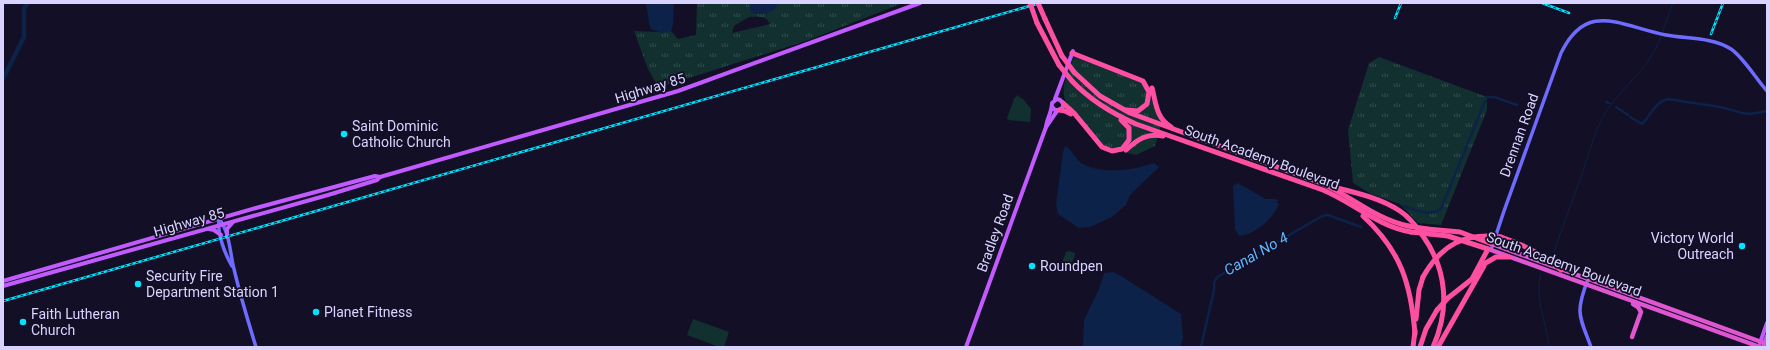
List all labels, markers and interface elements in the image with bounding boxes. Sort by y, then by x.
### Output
street label: Highway 85 [613,70,687,106]
street label: Drennan Road [1496,91,1542,179]
place label: Saint Dominic Catholic Church [352,118,451,150]
street label: South Academy Boulevard [1182,122,1342,192]
marker: Saint Dominic Catholic Church [339,129,349,139]
street label: Bradley Road [974,192,1016,274]
street label: Highway 85 [152,204,226,240]
water label: Canal No 4 [1221,228,1291,280]
street label: South Academy Boulevard [1484,229,1644,299]
place label: Victory World Outreach [1651,230,1734,262]
marker: Victory World Outreach [1737,241,1747,251]
place label: Roundpen [1040,258,1103,274]
marker: Roundpen [1027,261,1037,271]
place label: Security Fire Department Station 1 [146,268,279,300]
marker: Security Fire Department Station 1 [133,279,143,289]
place label: Planet Fitness [324,304,412,320]
place label: Faith Lutheran Church [31,306,120,338]
marker: Planet Fitness [311,307,321,317]
marker: Faith Lutheran Church [18,317,28,327]

